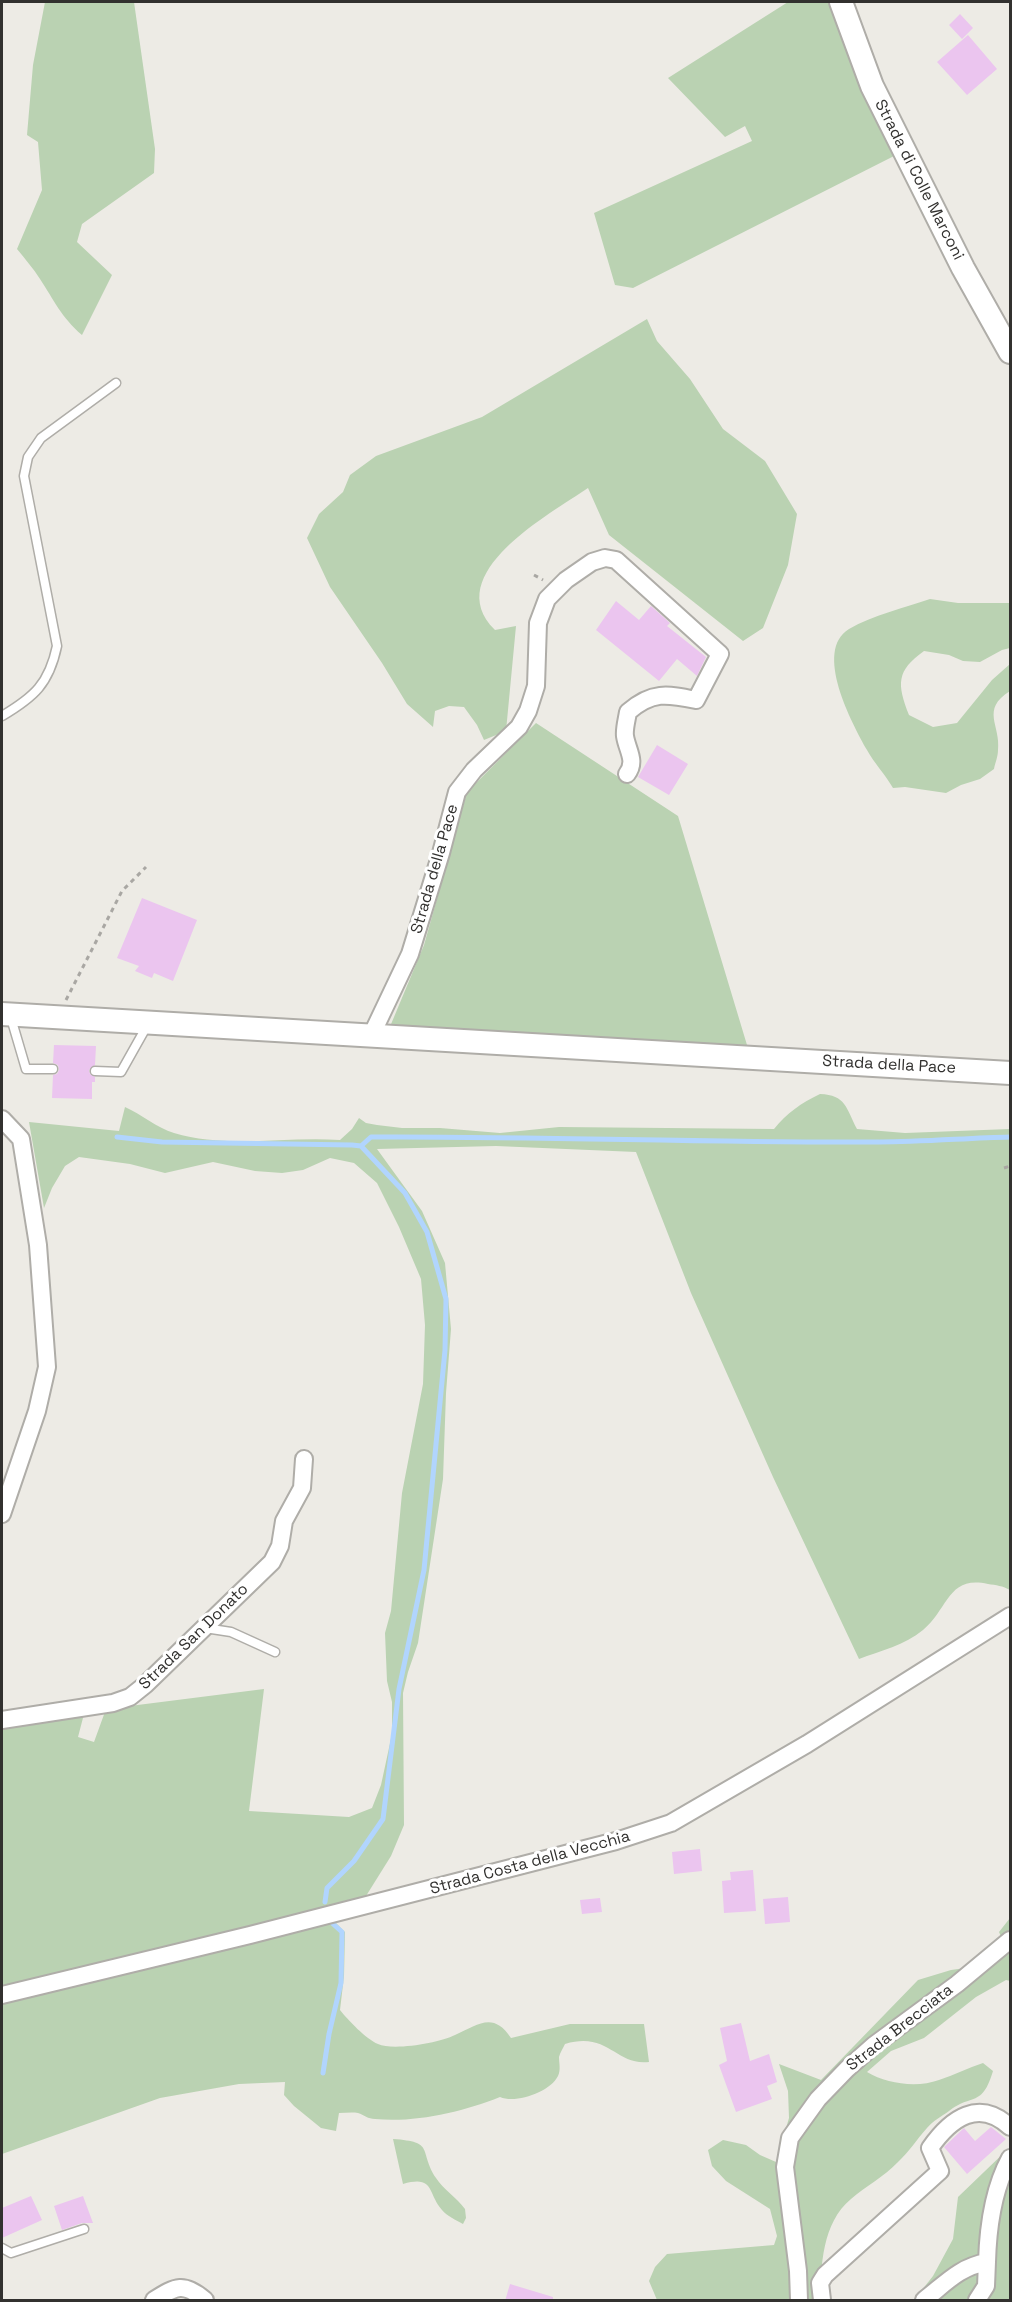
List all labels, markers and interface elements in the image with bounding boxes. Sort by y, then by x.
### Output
street label: Strada di Colle Marconi [870,97,968,263]
street label: Strada della Pace [407,802,463,936]
street label: Strada della Pace [822,1052,956,1078]
street label: Strada San Donato [135,1580,253,1694]
street label: Strada Costa della Vecchia [428,1827,632,1899]
street label: Strada Brecciata [843,1981,957,2075]

